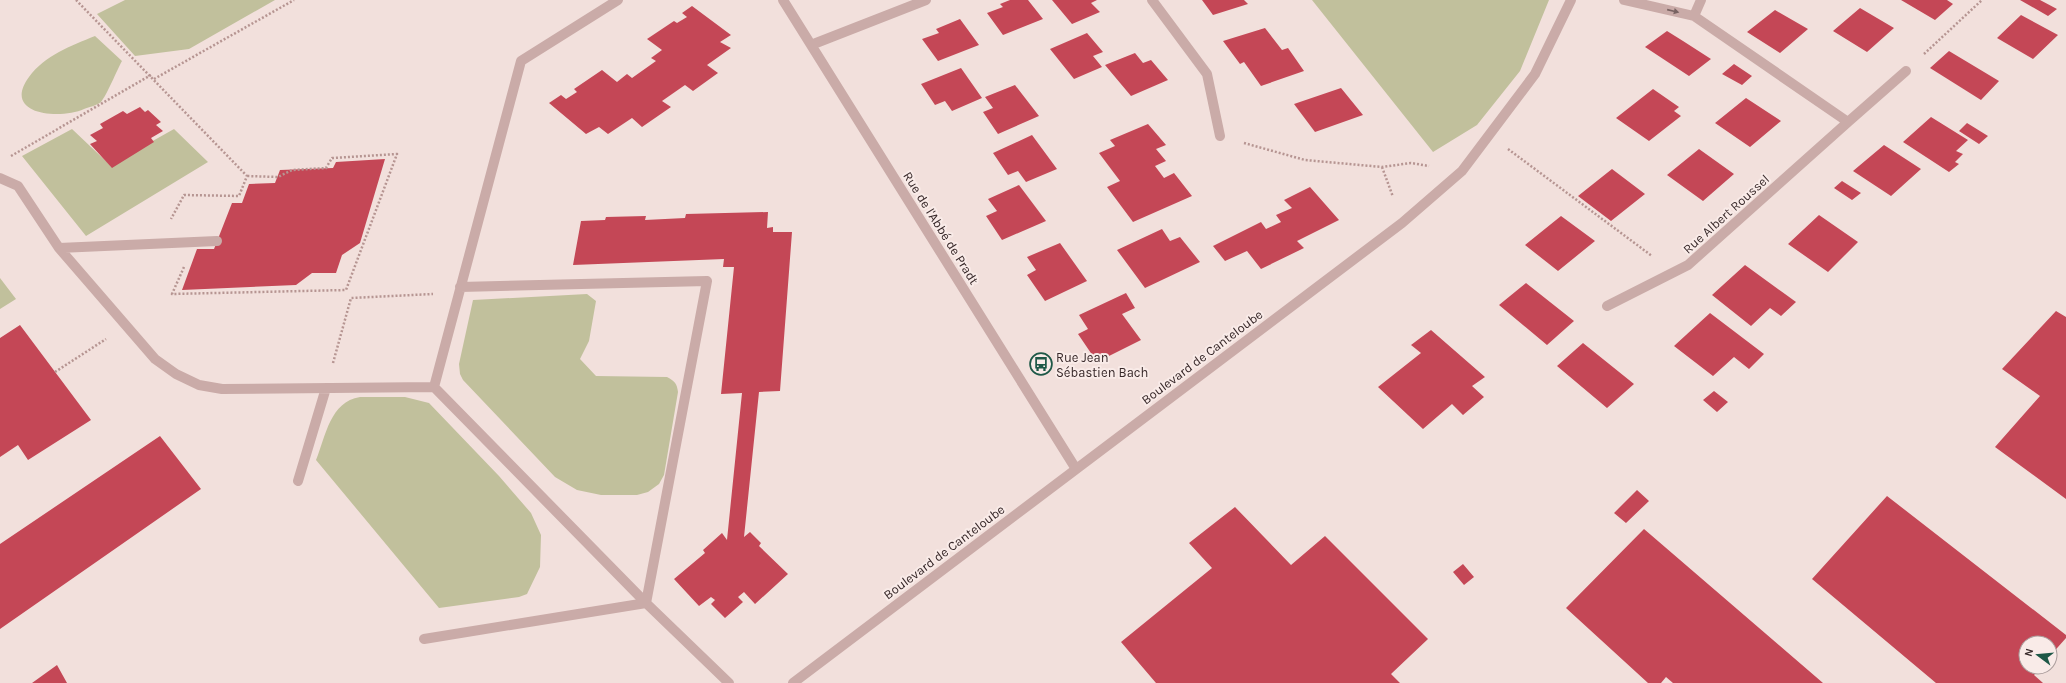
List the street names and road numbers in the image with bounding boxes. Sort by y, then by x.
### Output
street label: Rue de l'Abbé de Pradt [900,169,982,287]
street label: Rue Albert Roussel [1680,171,1772,257]
street label: Boulevard de Canteloube [1139,306,1266,407]
street label: Boulevard de Canteloube [881,501,1008,602]

